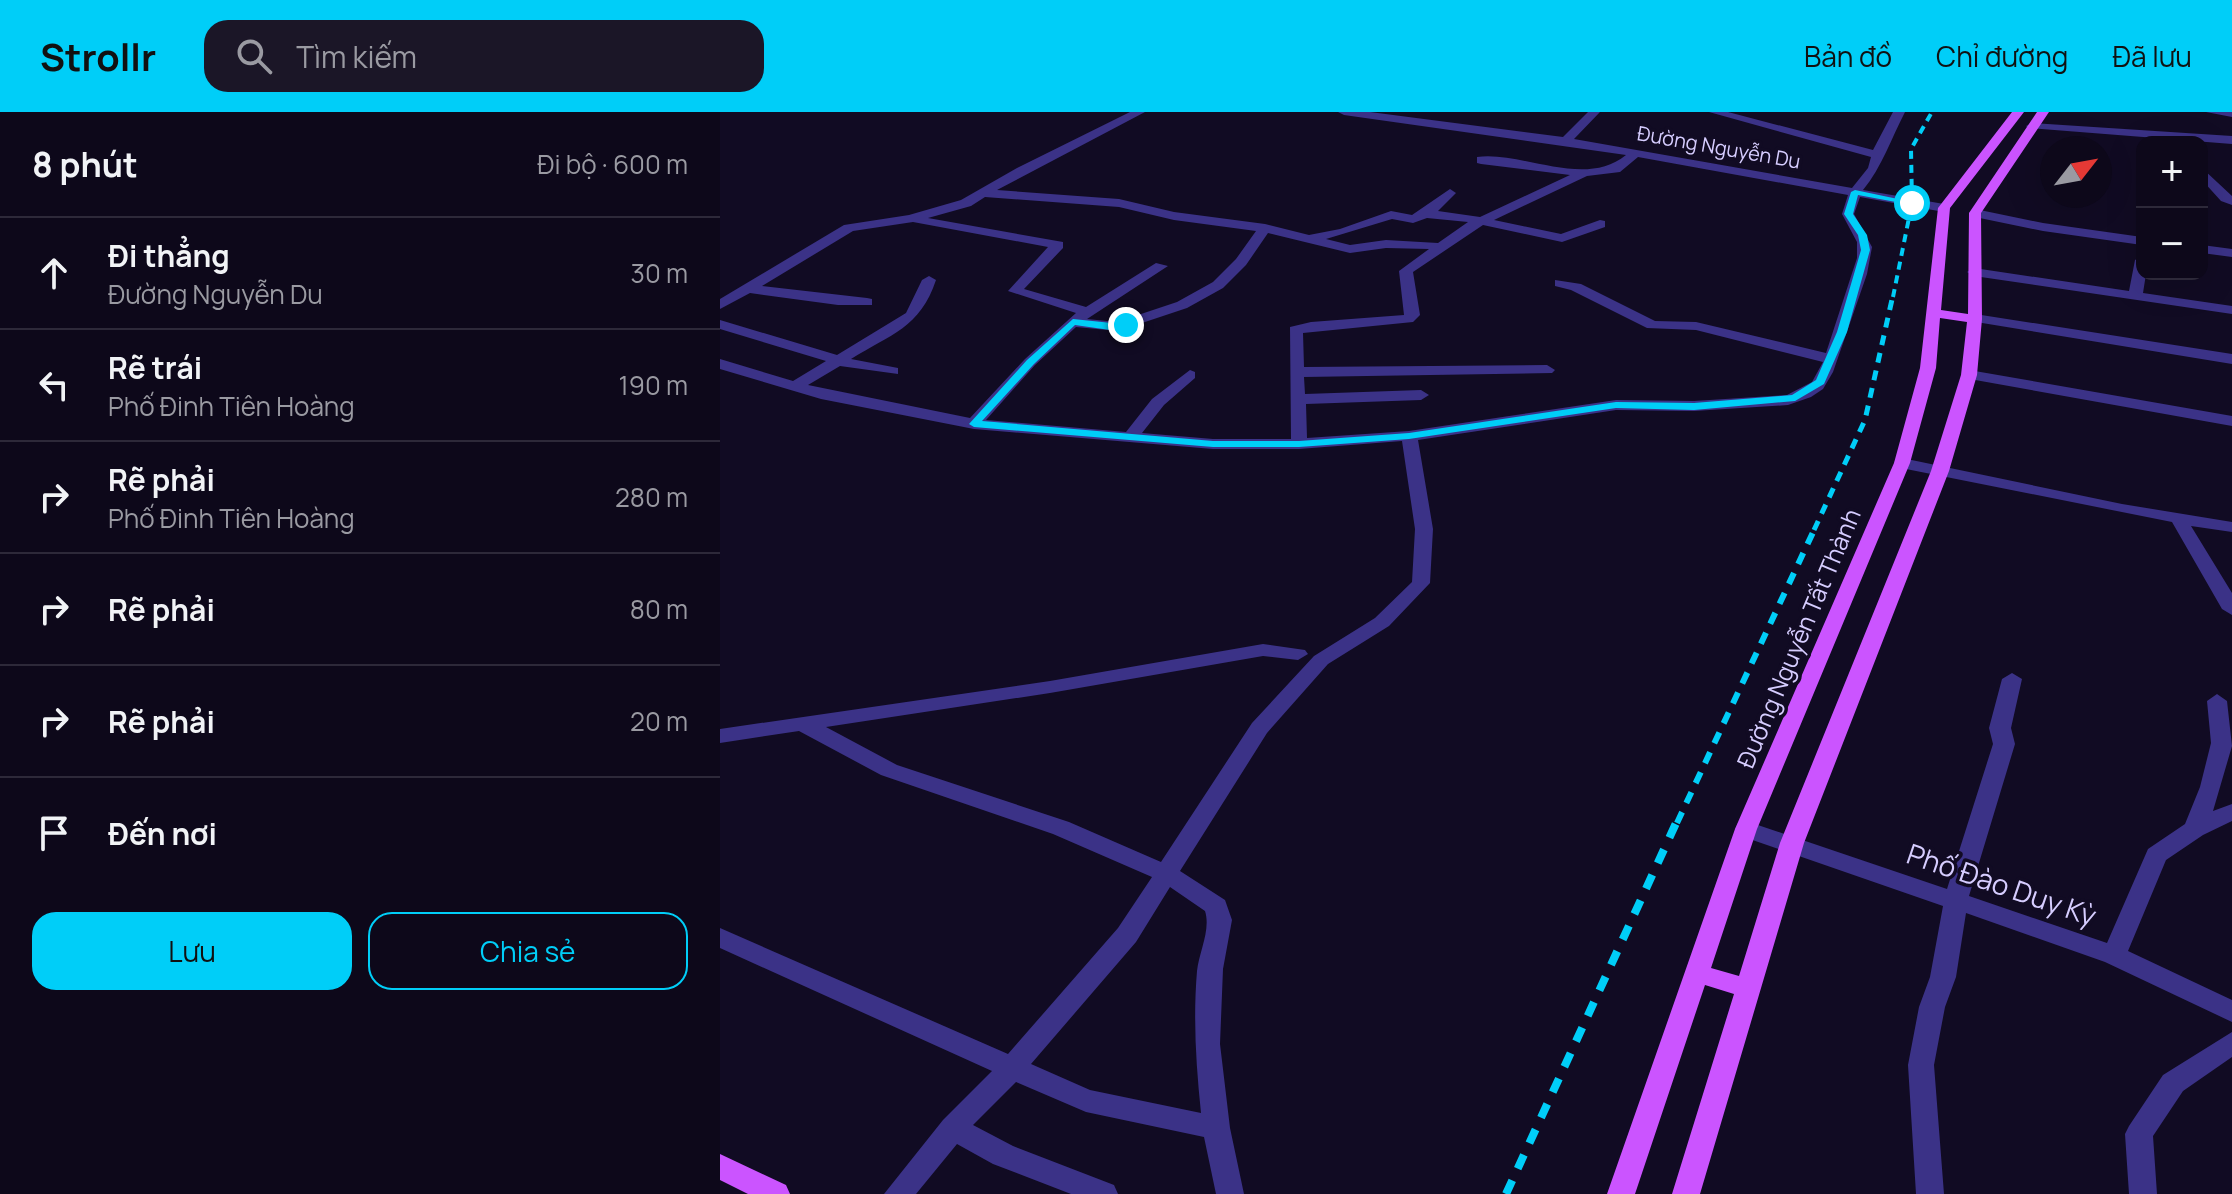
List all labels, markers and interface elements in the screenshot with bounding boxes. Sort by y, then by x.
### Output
search box [204,20,764,92]
text: Strollr [40,30,156,82]
icon: search [232,34,276,78]
text: Tìm kiếm [296,36,417,77]
text: Bản đồ [1804,37,1892,75]
text: Chỉ đường [1936,37,2068,75]
text: Đã lưu [2112,37,2192,75]
street label: Đường Nguyễn Du [1635,119,1803,175]
north arrow [2040,136,2112,208]
map controls [2136,136,2208,280]
button: + [2136,136,2208,208]
text: 8 phút [32,141,138,187]
text: Đi bộ · 600 m [537,146,688,182]
route start [1894,185,1930,221]
button: − [2136,208,2208,280]
text: Đi thẳng [108,235,230,276]
icon: ahead [32,251,76,295]
text: 30 m [631,255,688,291]
text: Đường Nguyễn Du [108,276,323,312]
route end [1108,307,1144,343]
text: Rẽ trái [108,347,202,388]
icon: left [32,363,76,407]
text: 190 m [619,367,688,403]
text: Phố Đinh Tiên Hoàng [108,388,355,424]
text: Rẽ phải [108,459,215,500]
icon: right [32,475,76,519]
text: 280 m [615,479,688,515]
text: Phố Đinh Tiên Hoàng [108,500,355,536]
street label: Đường Nguyễn Tất Thành [1728,503,1868,773]
icon: right [32,587,76,631]
text: Rẽ phải [108,589,215,630]
text: 80 m [630,591,688,627]
icon: right [32,699,76,743]
text: Rẽ phải [108,701,215,742]
text: 20 m [630,703,688,739]
icon: arrive [32,811,76,855]
text: Đến nơi [108,813,217,854]
street label: Phố Đào Duy Kỳ [1902,834,2102,934]
button: Lưu [32,912,352,990]
button: Chia sẻ [368,912,688,990]

